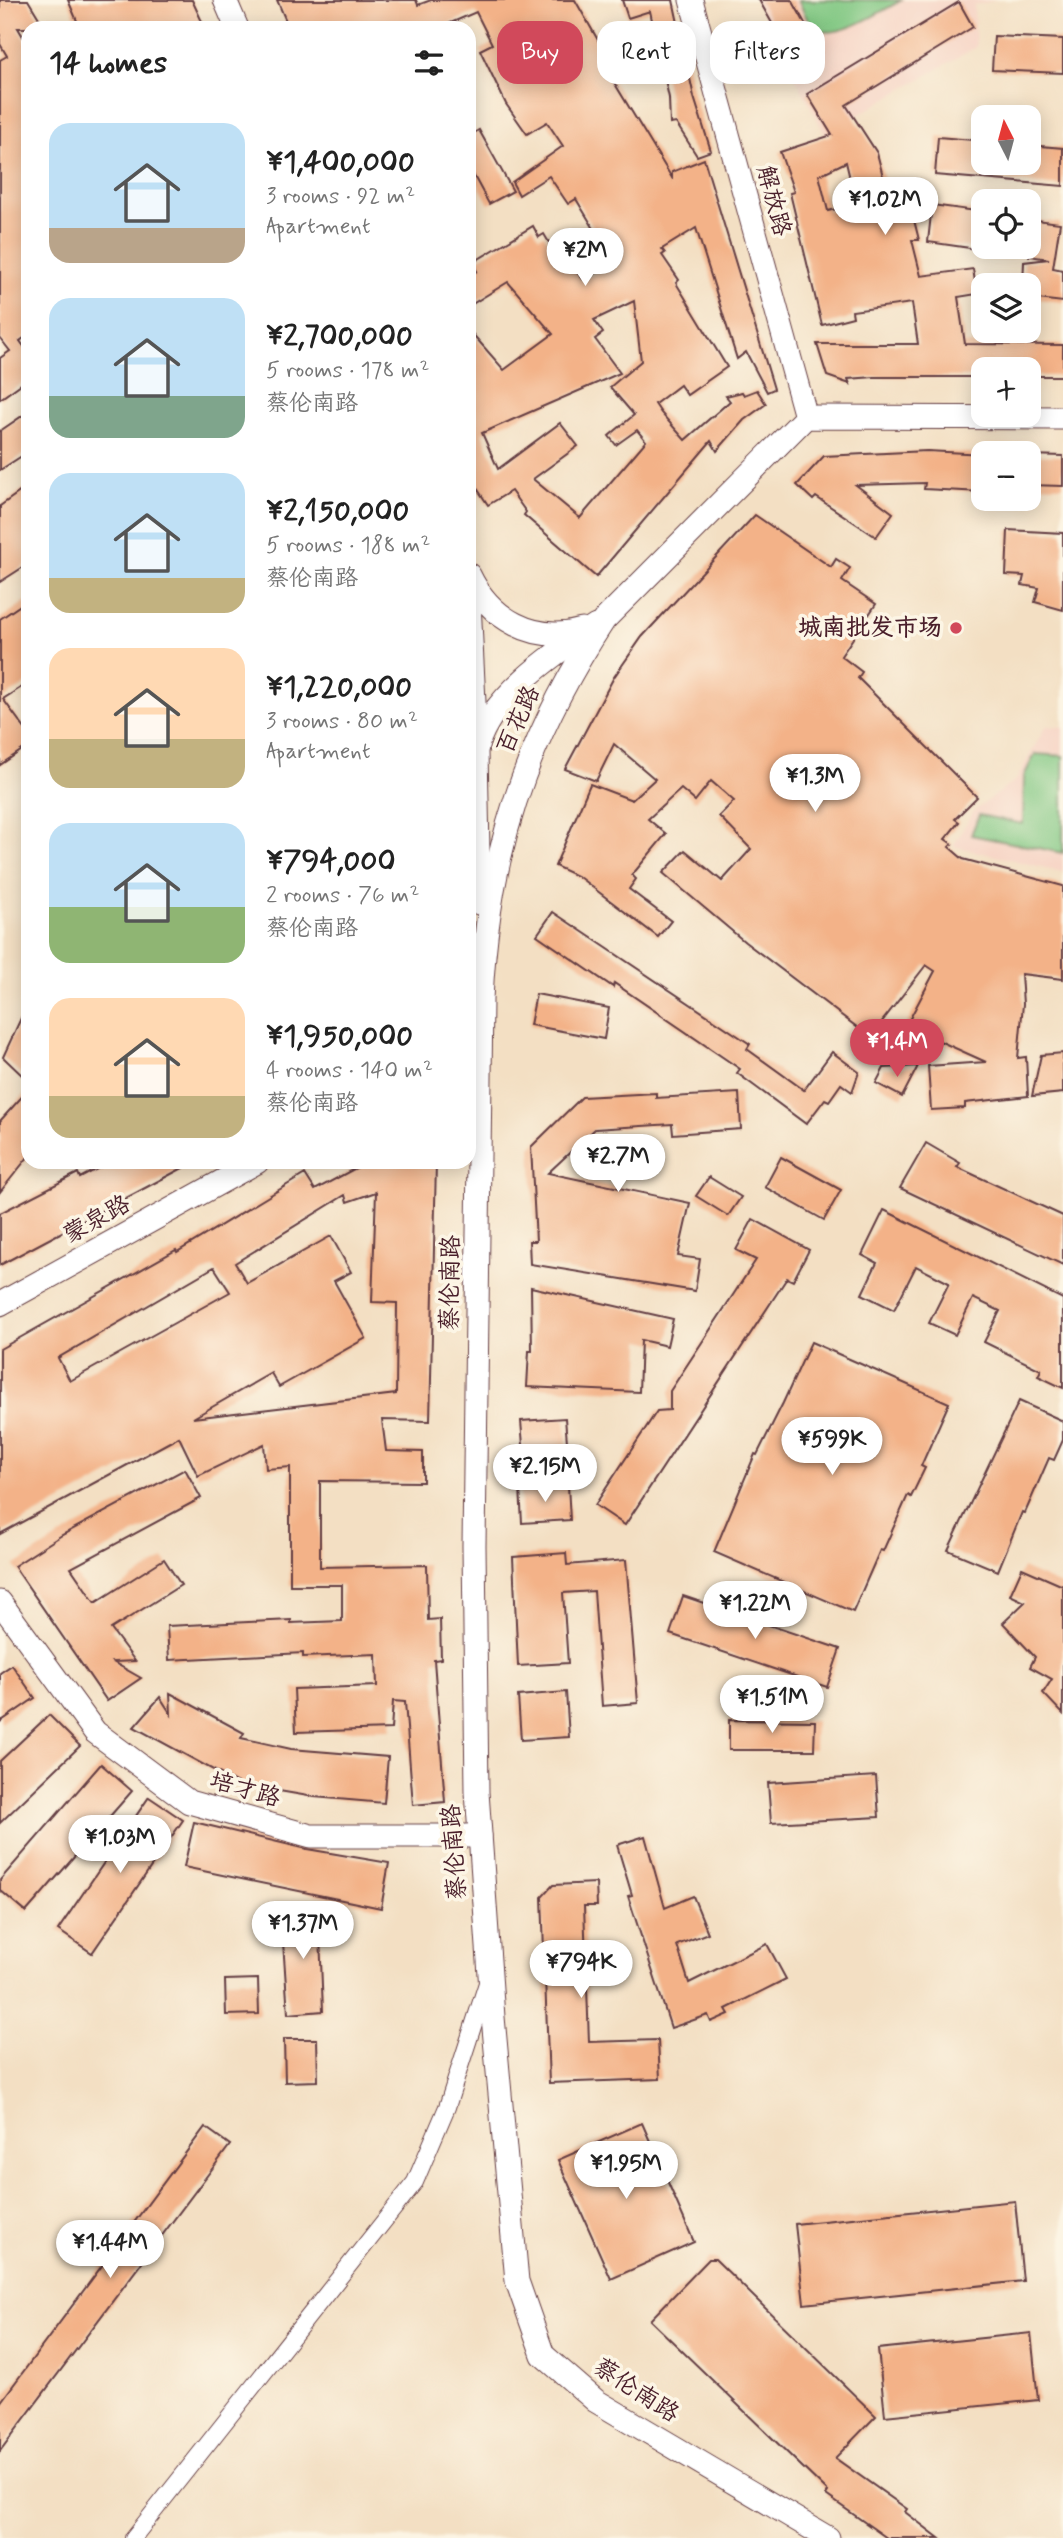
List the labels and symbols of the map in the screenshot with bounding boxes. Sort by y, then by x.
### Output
north arrow [971,105,1041,175]
street label: 解放路 [749,162,797,240]
pin: ¥1.02M [828,177,942,237]
pin: ¥2M [551,229,619,288]
place label: 城南批发市场 [798,613,942,644]
marker: 城南批发市场 [948,620,964,636]
street label: 百花路 [490,681,548,759]
pin: ¥1.3M [766,754,864,814]
pin: ¥1.4M [848,1020,946,1079]
pin: ¥2.7M [569,1134,667,1194]
street label: 蒙泉路 [58,1189,136,1251]
street label: 蔡伦南路 [435,1235,467,1331]
pin: ¥599K [783,1418,881,1477]
pin: ¥2.15M [488,1444,602,1504]
pin: ¥1.22M [698,1582,812,1641]
pin: ¥1.51M [715,1676,829,1735]
street label: 培才路 [206,1765,284,1815]
street label: 蔡伦南路 [436,1803,474,1901]
pin: ¥1.03M [63,1815,177,1875]
pin: ¥1.37M [246,1902,360,1961]
pin: ¥794K [532,1940,630,2000]
pin: ¥1.95M [569,2142,683,2201]
pin: ¥1.44M [53,2220,167,2280]
street label: 蔡伦南路 [587,2352,685,2430]

